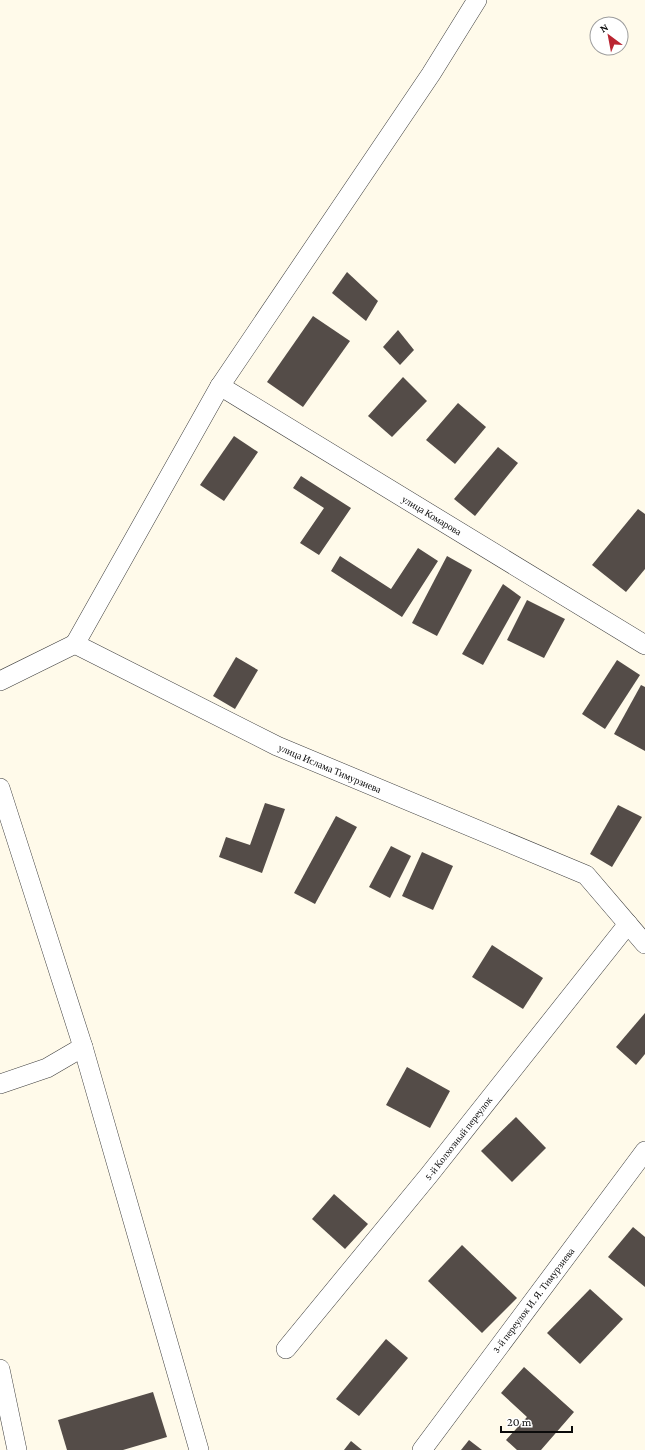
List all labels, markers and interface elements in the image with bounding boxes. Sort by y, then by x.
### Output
north arrow [589,16,629,56]
text: N [597,20,610,35]
street label: улица Комарова [400,493,464,538]
street label: улица Ислама Тимурзиева [277,742,383,795]
street label: 5-й Колхозный переулок [422,1094,494,1182]
street label: 3-й переулок И. Я. Тимурзиева [490,1245,577,1355]
scale bar [501,1408,572,1434]
text: 20 m [507,1415,532,1429]

